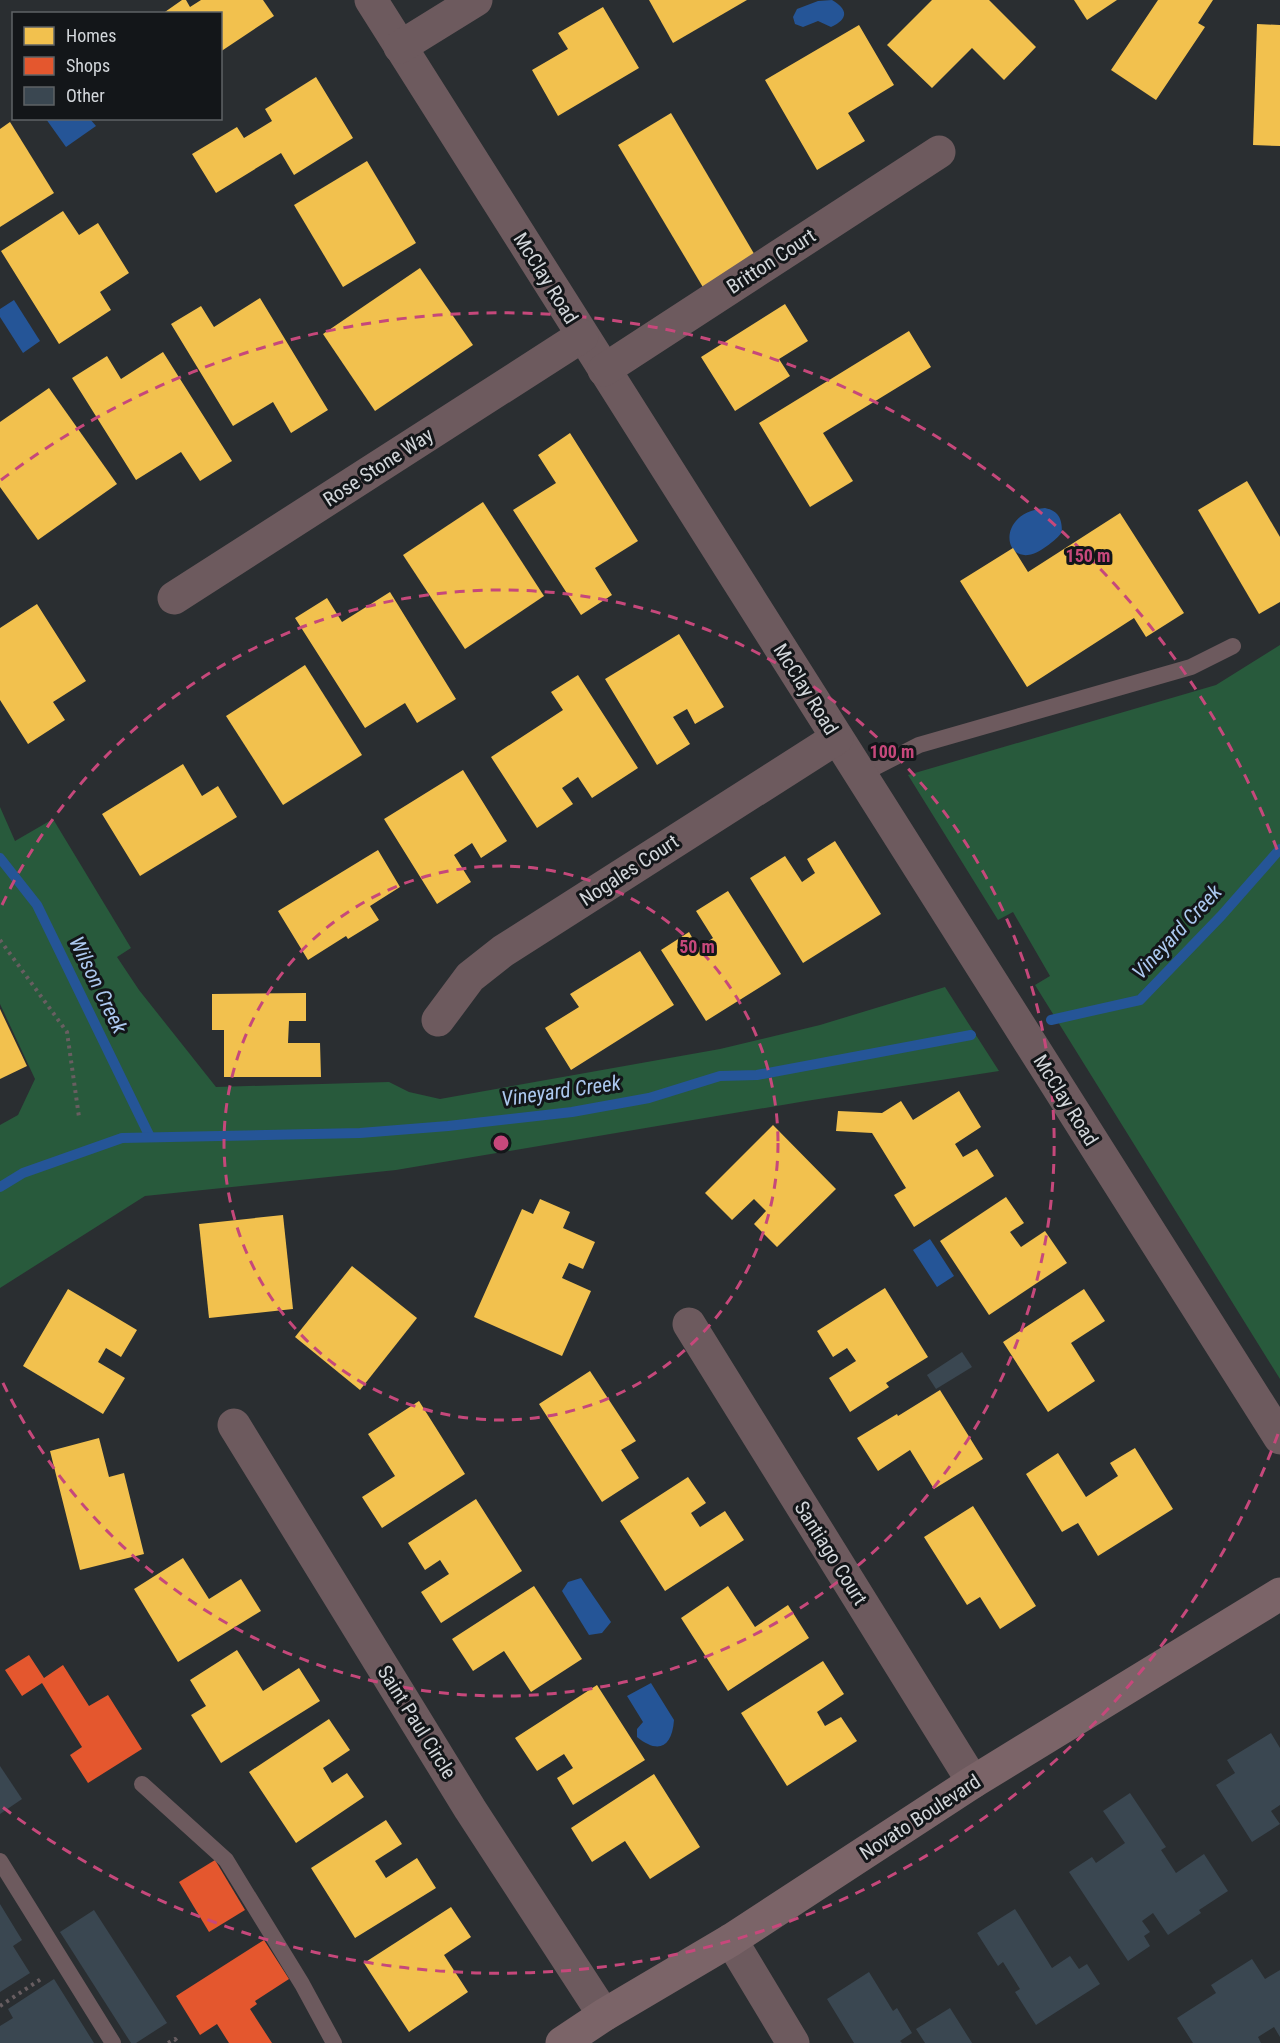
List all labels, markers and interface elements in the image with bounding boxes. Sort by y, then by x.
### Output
legend [12,12,222,120]
text: Homes [66,25,116,46]
text: Shops [66,55,110,76]
text: Other [66,85,105,106]
street label: Britton Court [722,223,820,299]
street label: McClay Road [509,228,583,328]
street label: Rose Stone Way [319,423,437,511]
text: 150 m [1066,545,1110,566]
street label: McClay Road [769,639,843,739]
text: 100 m [870,741,914,762]
street label: Nogales Court [575,829,683,911]
water label: Vineyard Creek [1127,879,1227,984]
water label: Wilson Creek [64,933,132,1038]
text: 50 m [679,936,715,957]
street label: McClay Road [1029,1050,1103,1150]
water label: Vineyard Creek [500,1071,623,1111]
centre of rings [491,1133,511,1153]
street label: Santiago Court [790,1497,872,1609]
street label: Saint Paul Circle [373,1661,461,1783]
street label: Novato Boulevard [855,1769,985,1865]

